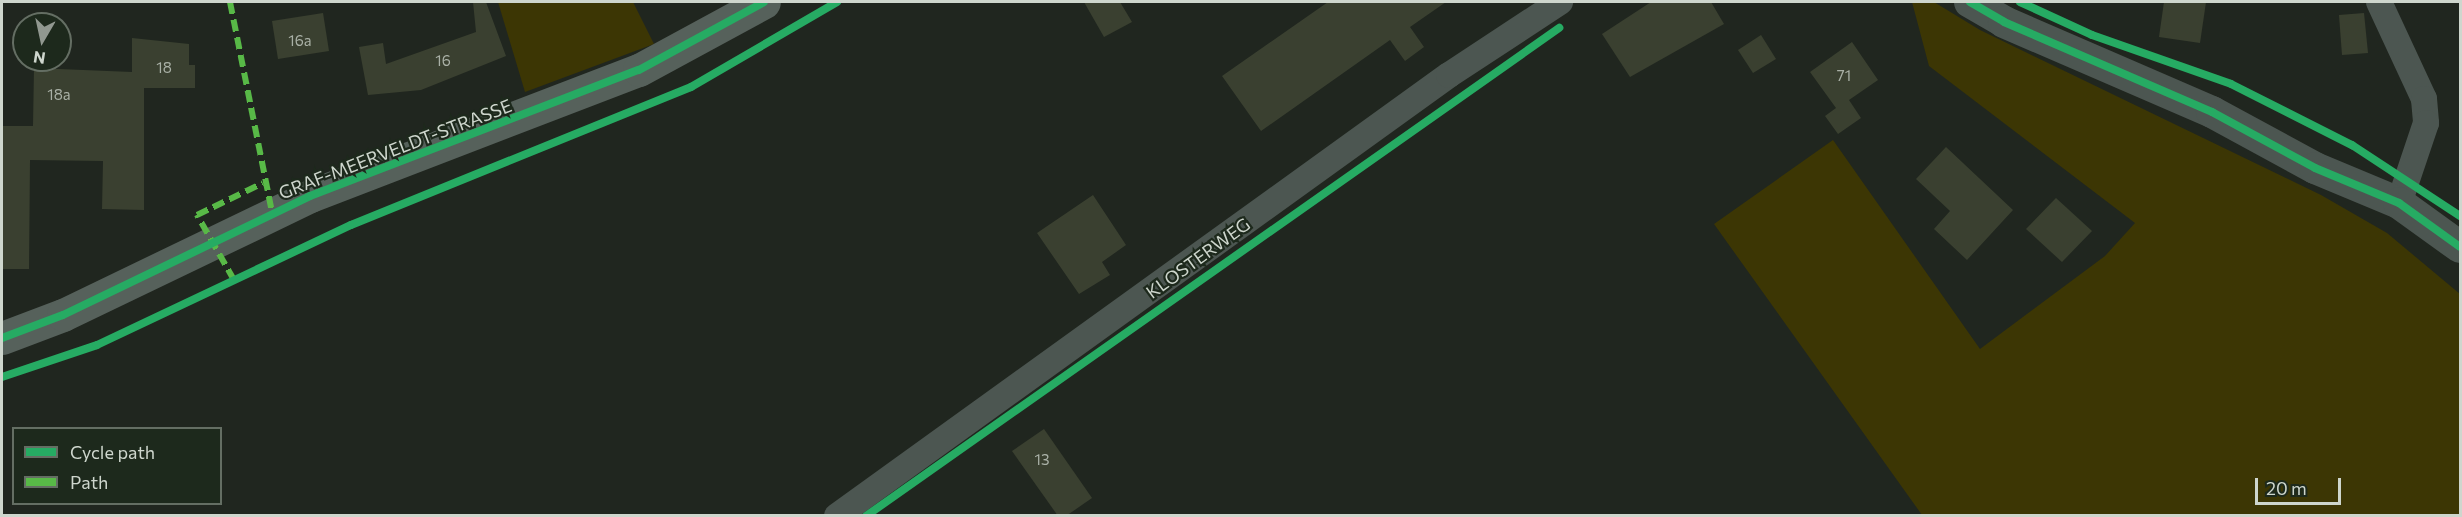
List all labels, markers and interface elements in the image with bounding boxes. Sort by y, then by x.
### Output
north arrow [12,12,72,72]
house number: 16a [288,32,312,50]
text: N [32,48,47,69]
house number: 16 [435,52,451,70]
house number: 18 [156,59,172,77]
house number: 71 [1837,67,1851,85]
house number: 18a [47,86,71,104]
street label: GRAF-MEERVELDT-STRASSE [275,94,515,204]
street label: KLOSTERWEG [1142,213,1254,303]
legend [12,427,222,505]
text: Cycle path [70,441,155,463]
house number: 13 [1035,451,1049,469]
scale bar [2258,466,2344,504]
text: Path [70,471,108,493]
text: 20 m [2266,477,2307,499]

